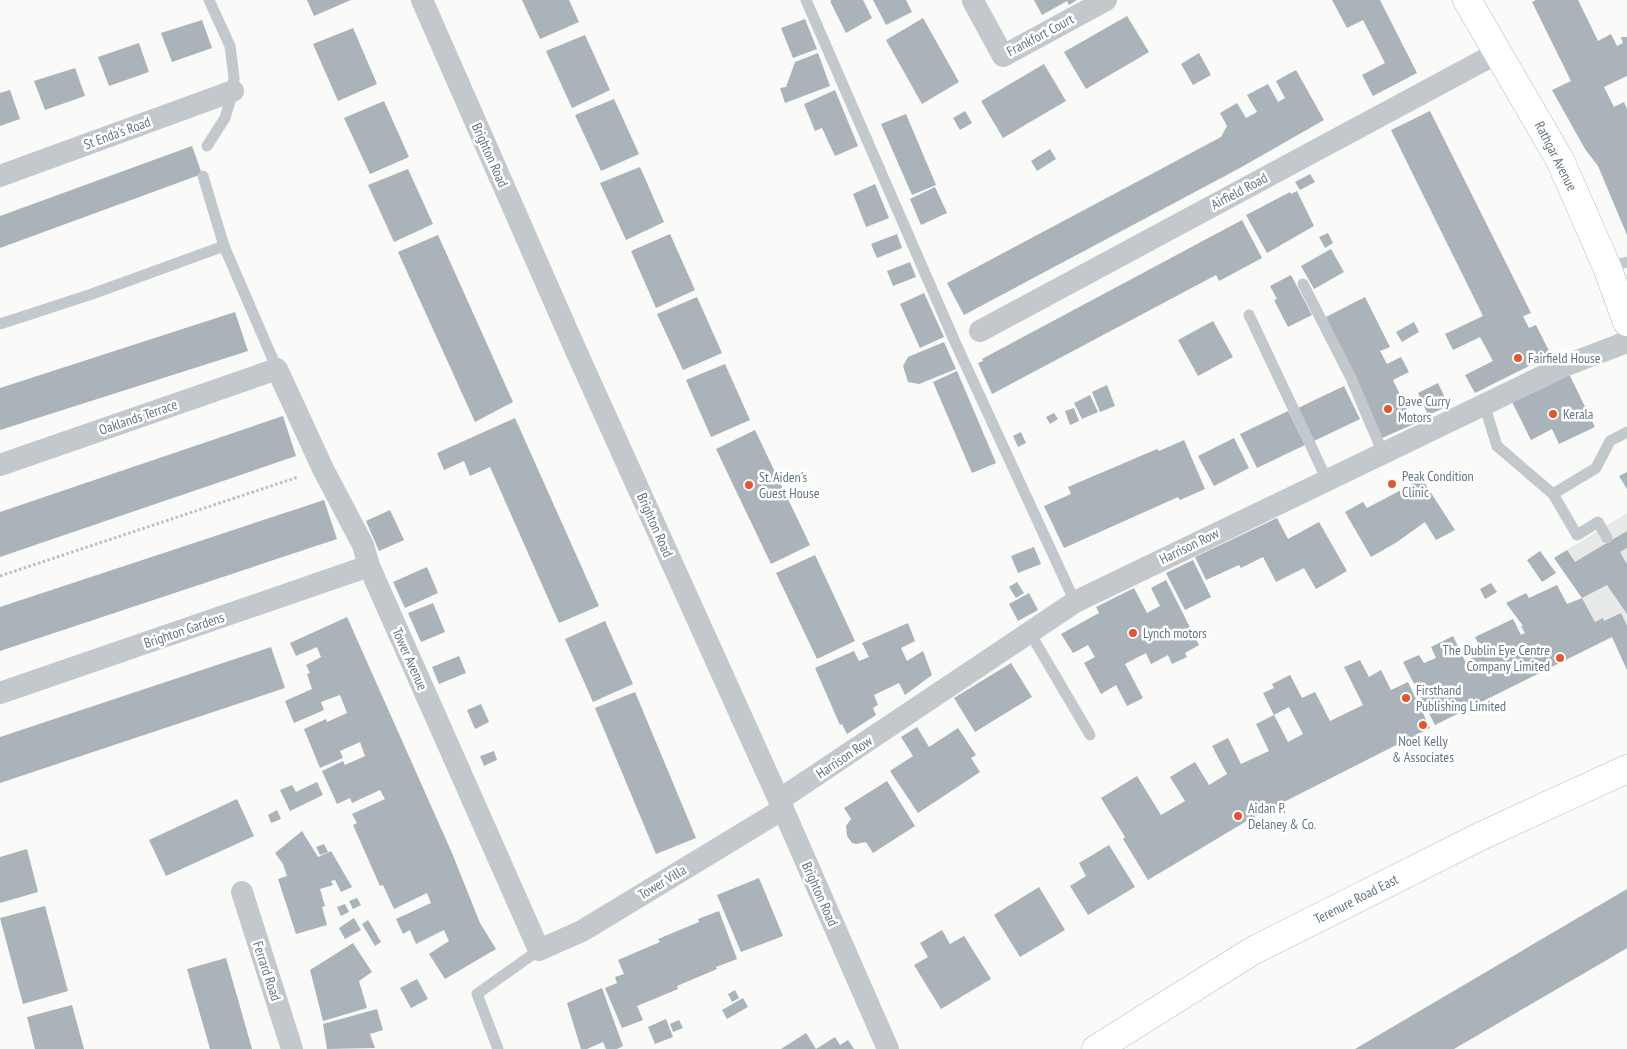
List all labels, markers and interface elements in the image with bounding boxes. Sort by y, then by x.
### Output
street label: Frankfort Court [1003,10,1077,60]
street label: St Enda's Road [81,113,153,153]
street label: Rathgar Avenue [1531,118,1581,194]
street label: Brighton Road [468,120,512,190]
street label: Airfield Road [1208,169,1270,213]
place label: Fairfield House [1528,349,1601,367]
marker: Fairfield House [1512,352,1524,364]
place label: Dave Curry Motors [1398,392,1451,426]
street label: Oaklands Terrace [97,395,180,439]
marker: Dave Curry Motors [1382,403,1394,415]
place label: Kerala [1563,405,1593,423]
marker: Kerala [1547,408,1559,420]
place label: Peak Condition Clinic [1402,467,1474,501]
place label: St. Aiden's Guest House [759,468,820,502]
marker: Peak Condition Clinic [1386,478,1398,490]
marker: St. Aiden's Guest House [743,479,755,491]
street label: Brighton Road [633,490,677,560]
street label: Harrison Row [1156,524,1222,568]
street label: Brighton Gardens [142,608,227,652]
place label: Lynch motors [1143,624,1207,642]
street label: Tower Avenue [388,625,432,693]
marker: Lynch motors [1127,627,1139,639]
place label: The Dublin Eye Centre Company Limited [1442,641,1550,675]
marker: The Dublin Eye Centre Company Limited [1554,652,1566,664]
place label: Firsthand Publishing Limited [1416,681,1506,715]
marker: Firsthand Publishing Limited [1400,692,1412,704]
marker: Noel Kelly & Associates [1417,719,1429,731]
street label: Harrison Row [812,731,876,782]
place label: Noel Kelly & Associates [1392,732,1454,766]
place label: Aidan P. Delaney & Co. [1248,799,1316,833]
marker: Aidan P. Delaney & Co. [1232,810,1244,822]
street label: Brighton Road [798,859,842,929]
street label: Tower Villa [635,861,689,903]
street label: Terenure Road East [1311,870,1401,928]
street label: Ferrard Road [249,939,285,1003]

